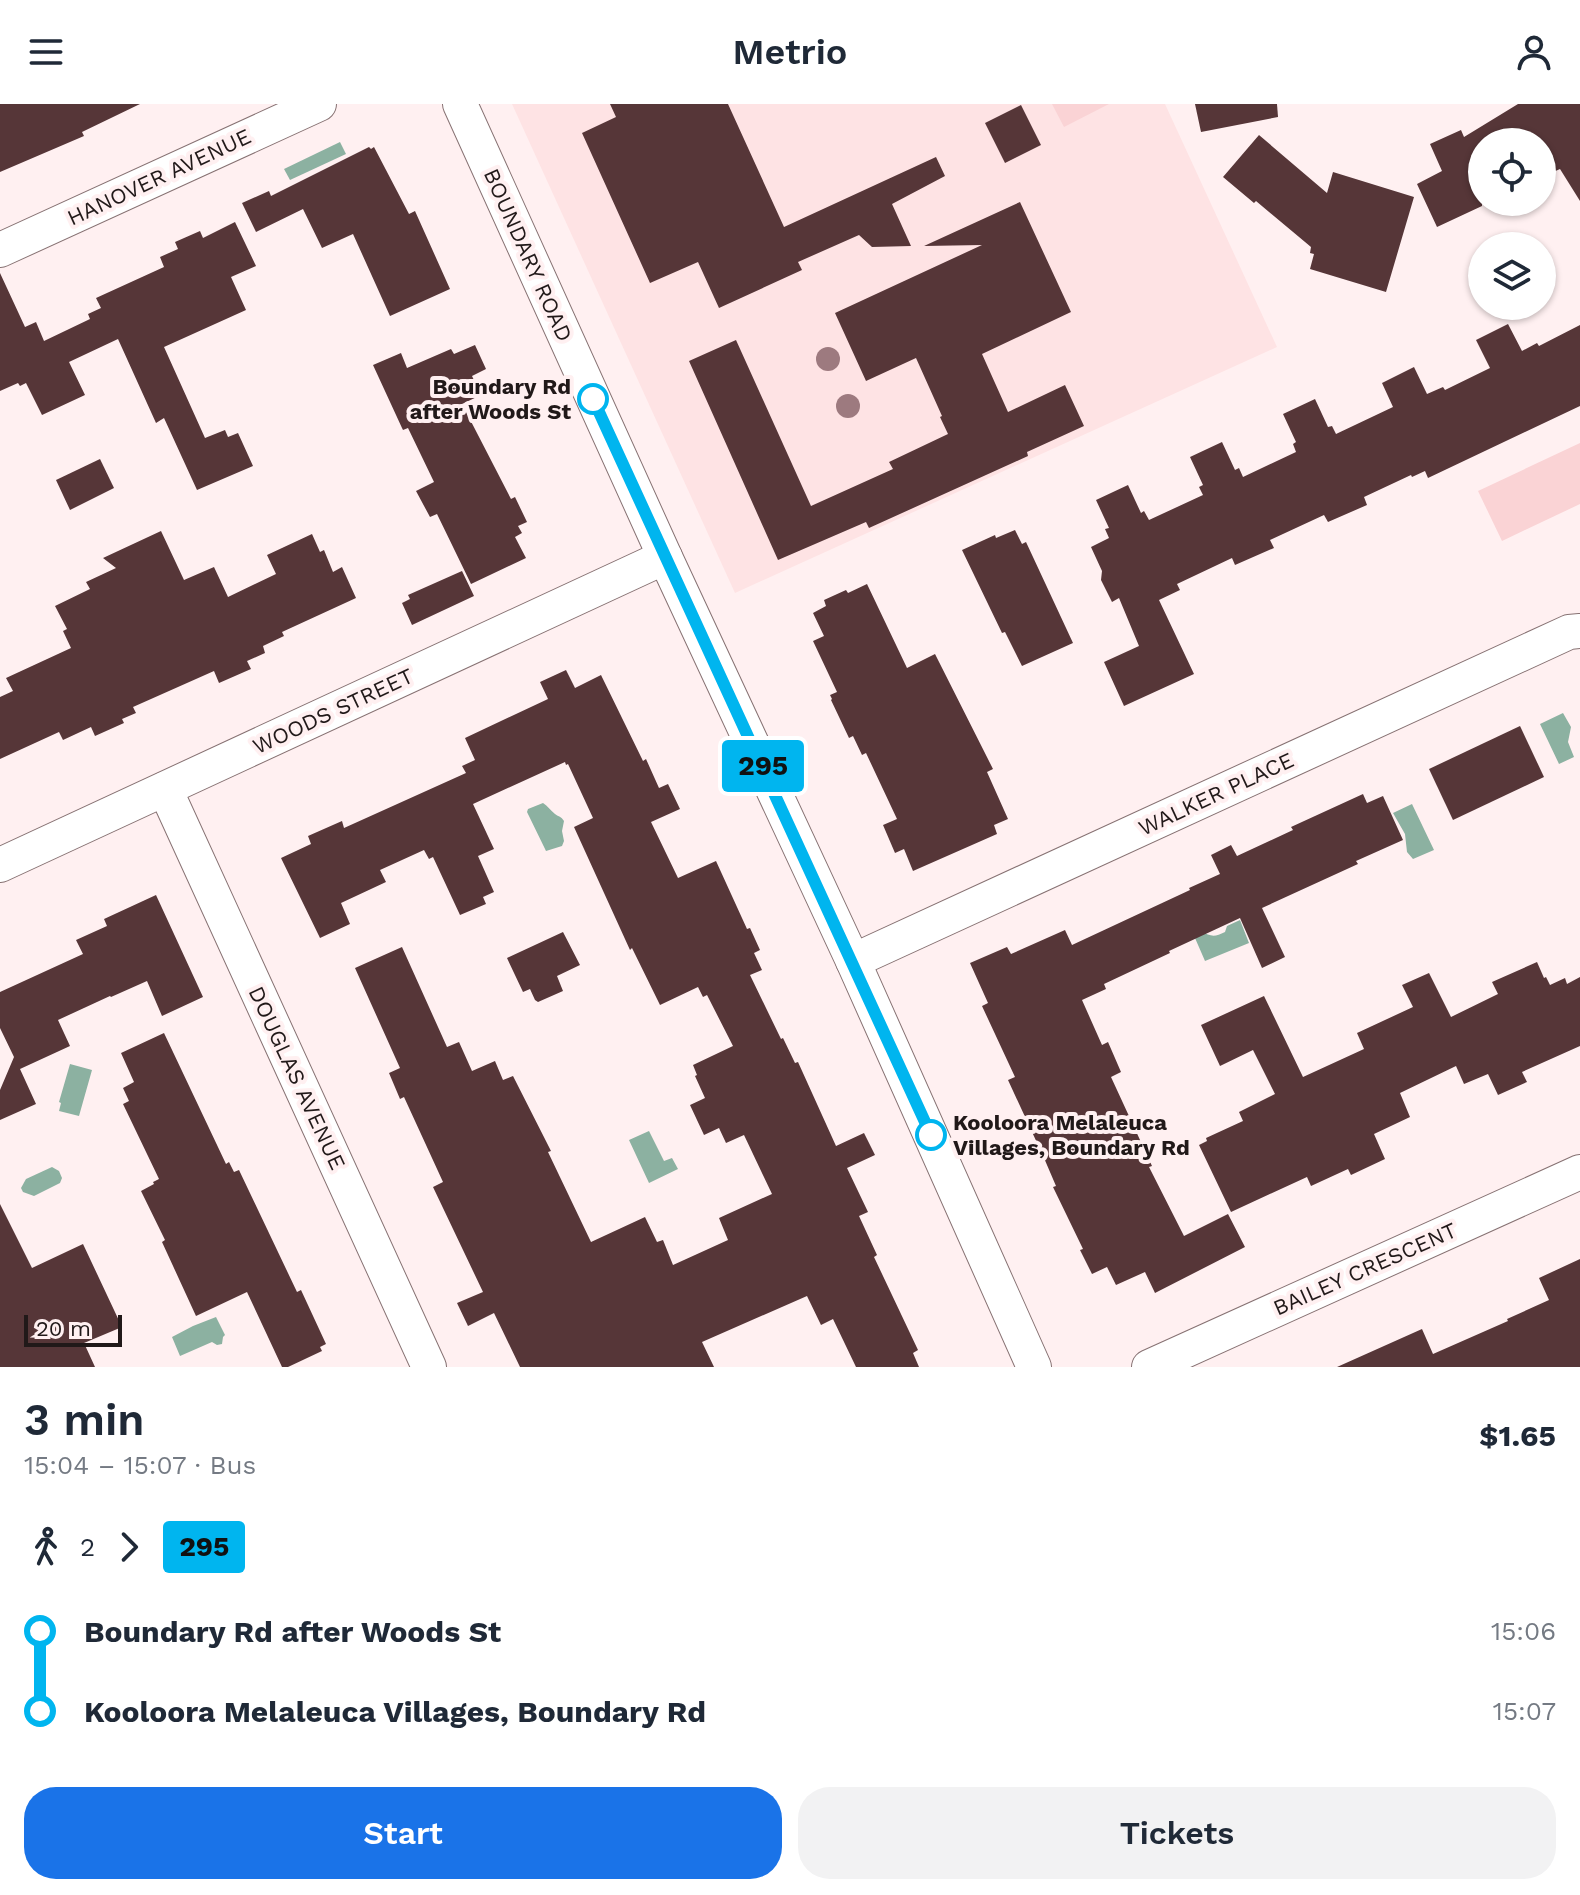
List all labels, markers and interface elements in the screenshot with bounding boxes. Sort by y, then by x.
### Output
icon: menu [24,30,68,74]
icon: person [1512,30,1556,74]
text: Metrio [733,31,847,73]
street label: HANOVER AVENUE [63,123,255,231]
map controls [1468,128,1556,320]
button: locate [1468,128,1556,216]
street label: BOUNDARY ROAD [479,165,577,345]
button: layers [1468,232,1556,320]
place label: Boundary Rd after Woods St [410,374,571,424]
marker: Boundary Rd after Woods St [578,384,608,414]
street label: WOODS STREET [249,663,417,759]
line badge: 295 [717,740,809,792]
street label: WALKER PLACE [1134,747,1298,841]
text: 295 [738,749,788,782]
street label: DOUGLAS AVENUE [244,982,350,1174]
place label: Kooloora Melaleuca Villages, Boundary Rd [953,1110,1190,1160]
marker: Kooloora Melaleuca Villages, Boundary Rd [916,1120,946,1150]
street label: BAILEY CRESCENT [1269,1217,1461,1321]
scale bar [24,1311,122,1347]
text: 20 m [36,1316,91,1341]
text: 3 min [24,1394,145,1446]
text: $1.65 [1479,1418,1556,1453]
text: 15:04 – 15:07 · Bus [24,1450,256,1480]
icon: walk [24,1525,68,1569]
icon: forward [107,1525,151,1569]
text: 295 [179,1530,229,1563]
text: 2 [80,1532,95,1562]
text: Boundary Rd after Woods St [84,1614,501,1649]
text: 15:06 [1491,1616,1556,1646]
text: Kooloora Melaleuca Villages, Boundary Rd [84,1694,706,1729]
text: 15:07 [1493,1696,1556,1726]
button: Start [24,1787,782,1879]
button: Tickets [798,1787,1556,1879]

